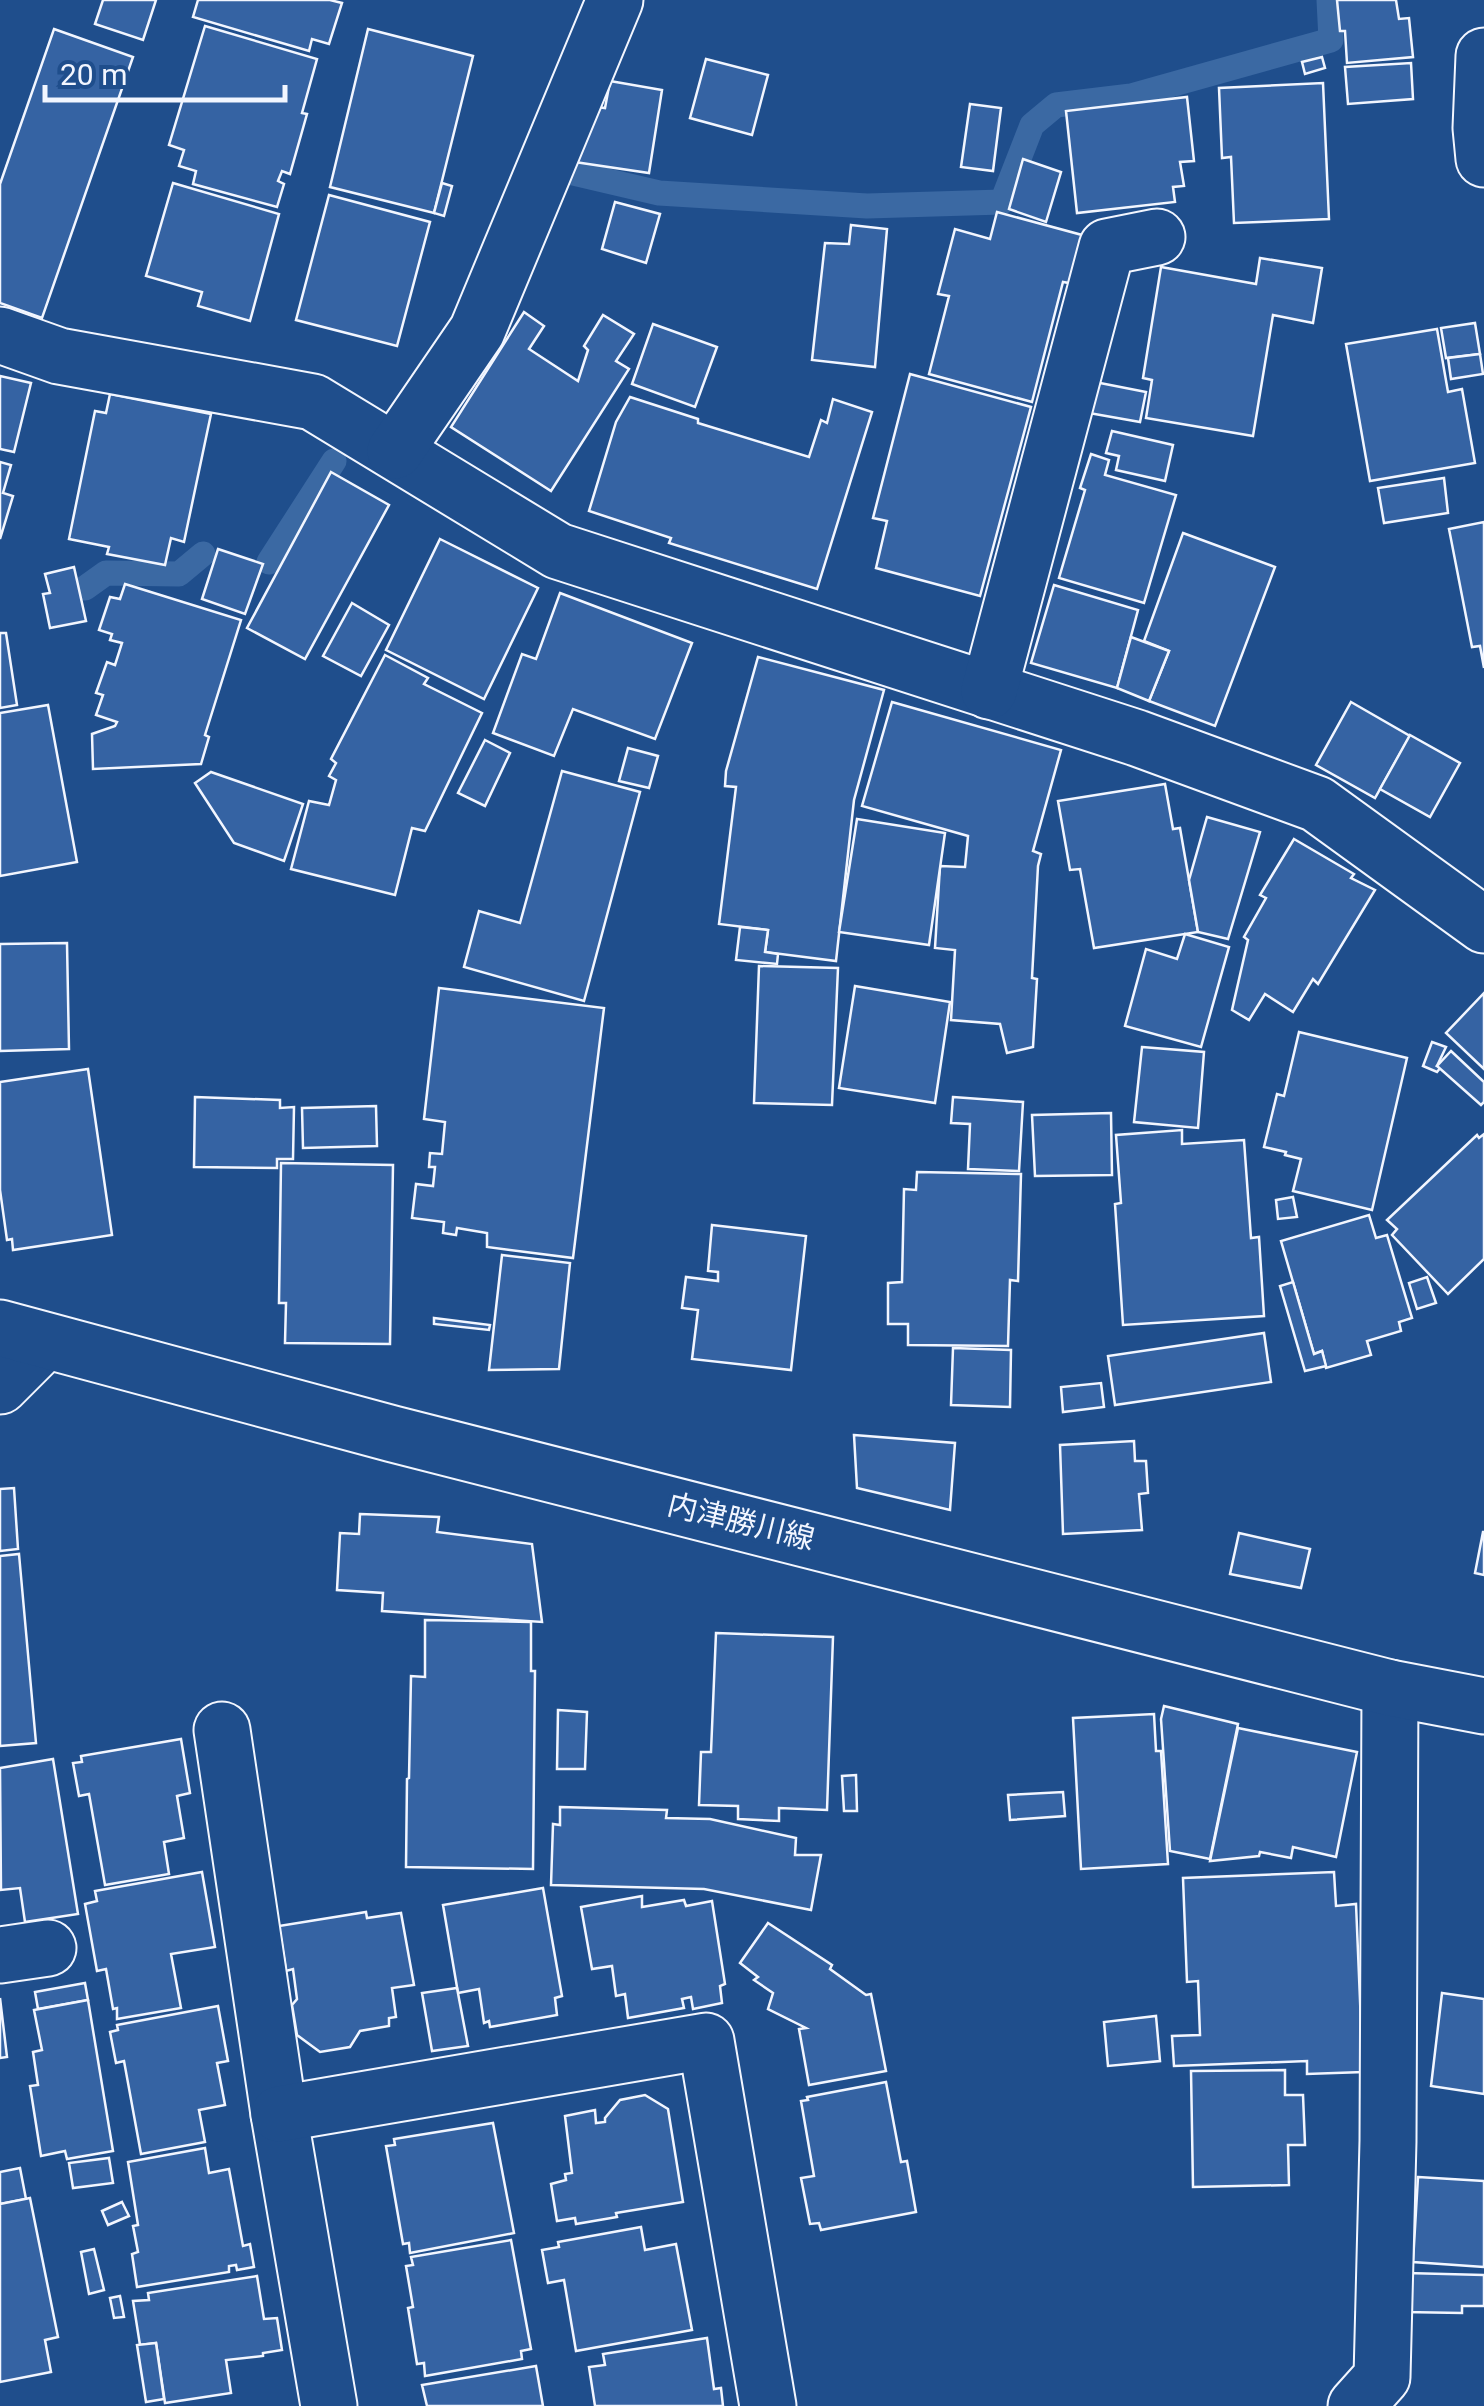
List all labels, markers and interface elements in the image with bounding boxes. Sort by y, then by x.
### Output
scale bar [45,40,285,102]
text: 20 m [60,57,127,92]
street label: 内津勝川線 [664,1486,818,1557]

